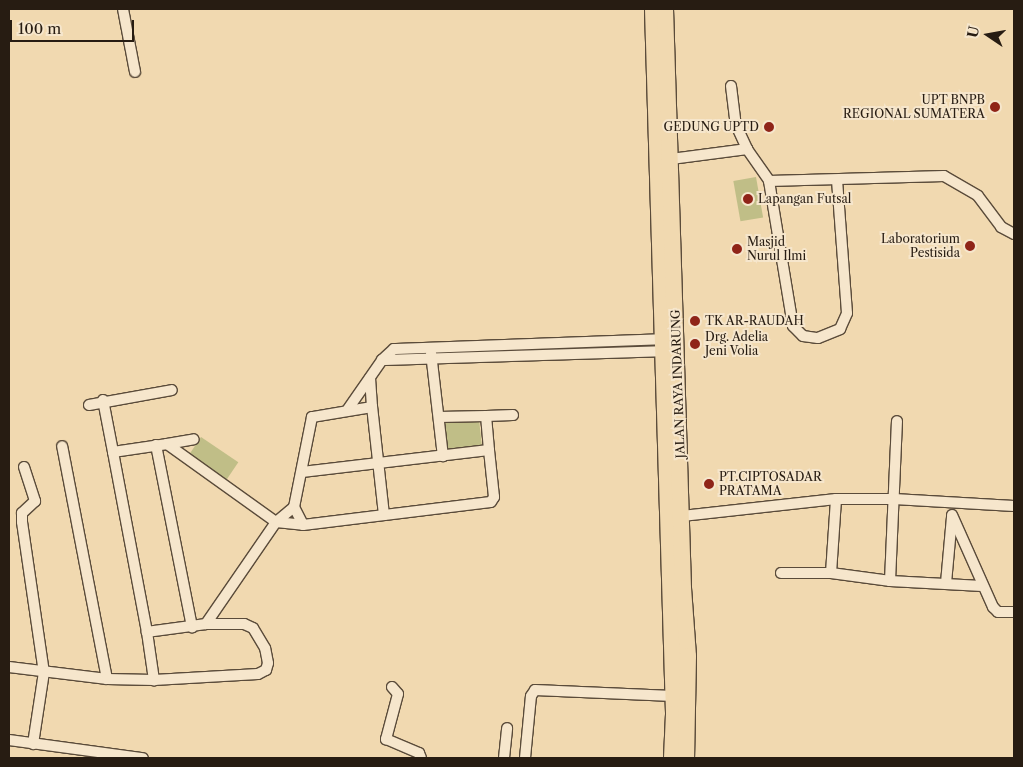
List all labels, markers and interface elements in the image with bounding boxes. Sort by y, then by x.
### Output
scale bar [12,10,136,42]
north arrow [963,10,1013,60]
text: 100 m [18,19,61,38]
text: U [963,24,983,39]
place label: UPT BNPB REGIONAL SUMATERA [843,93,985,121]
marker: UPT BNPB REGIONAL SUMATERA [989,101,1001,113]
place label: GEDUNG UPTD [664,120,759,134]
marker: GEDUNG UPTD [763,121,775,133]
place label: Lapangan Futsal [758,192,851,206]
marker: Lapangan Futsal [742,193,754,205]
place label: Laboratorium Pestisida [881,232,960,260]
place label: Masjid Nurul Ilmi [747,235,806,263]
marker: Laboratorium Pestisida [964,240,976,252]
marker: Masjid Nurul Ilmi [731,243,743,255]
street label: JALAN RAYA INDARUNG [668,309,688,459]
place label: TK AR-RAUDAH [705,314,805,328]
marker: TK AR-RAUDAH [689,315,701,327]
place label: Drg. Adelia Jeni Volia [705,330,769,358]
marker: Drg. Adelia Jeni Volia [689,338,701,350]
place label: PT.CIPTOSADAR PRATAMA [719,470,822,498]
marker: PT.CIPTOSADAR PRATAMA [703,478,715,490]

